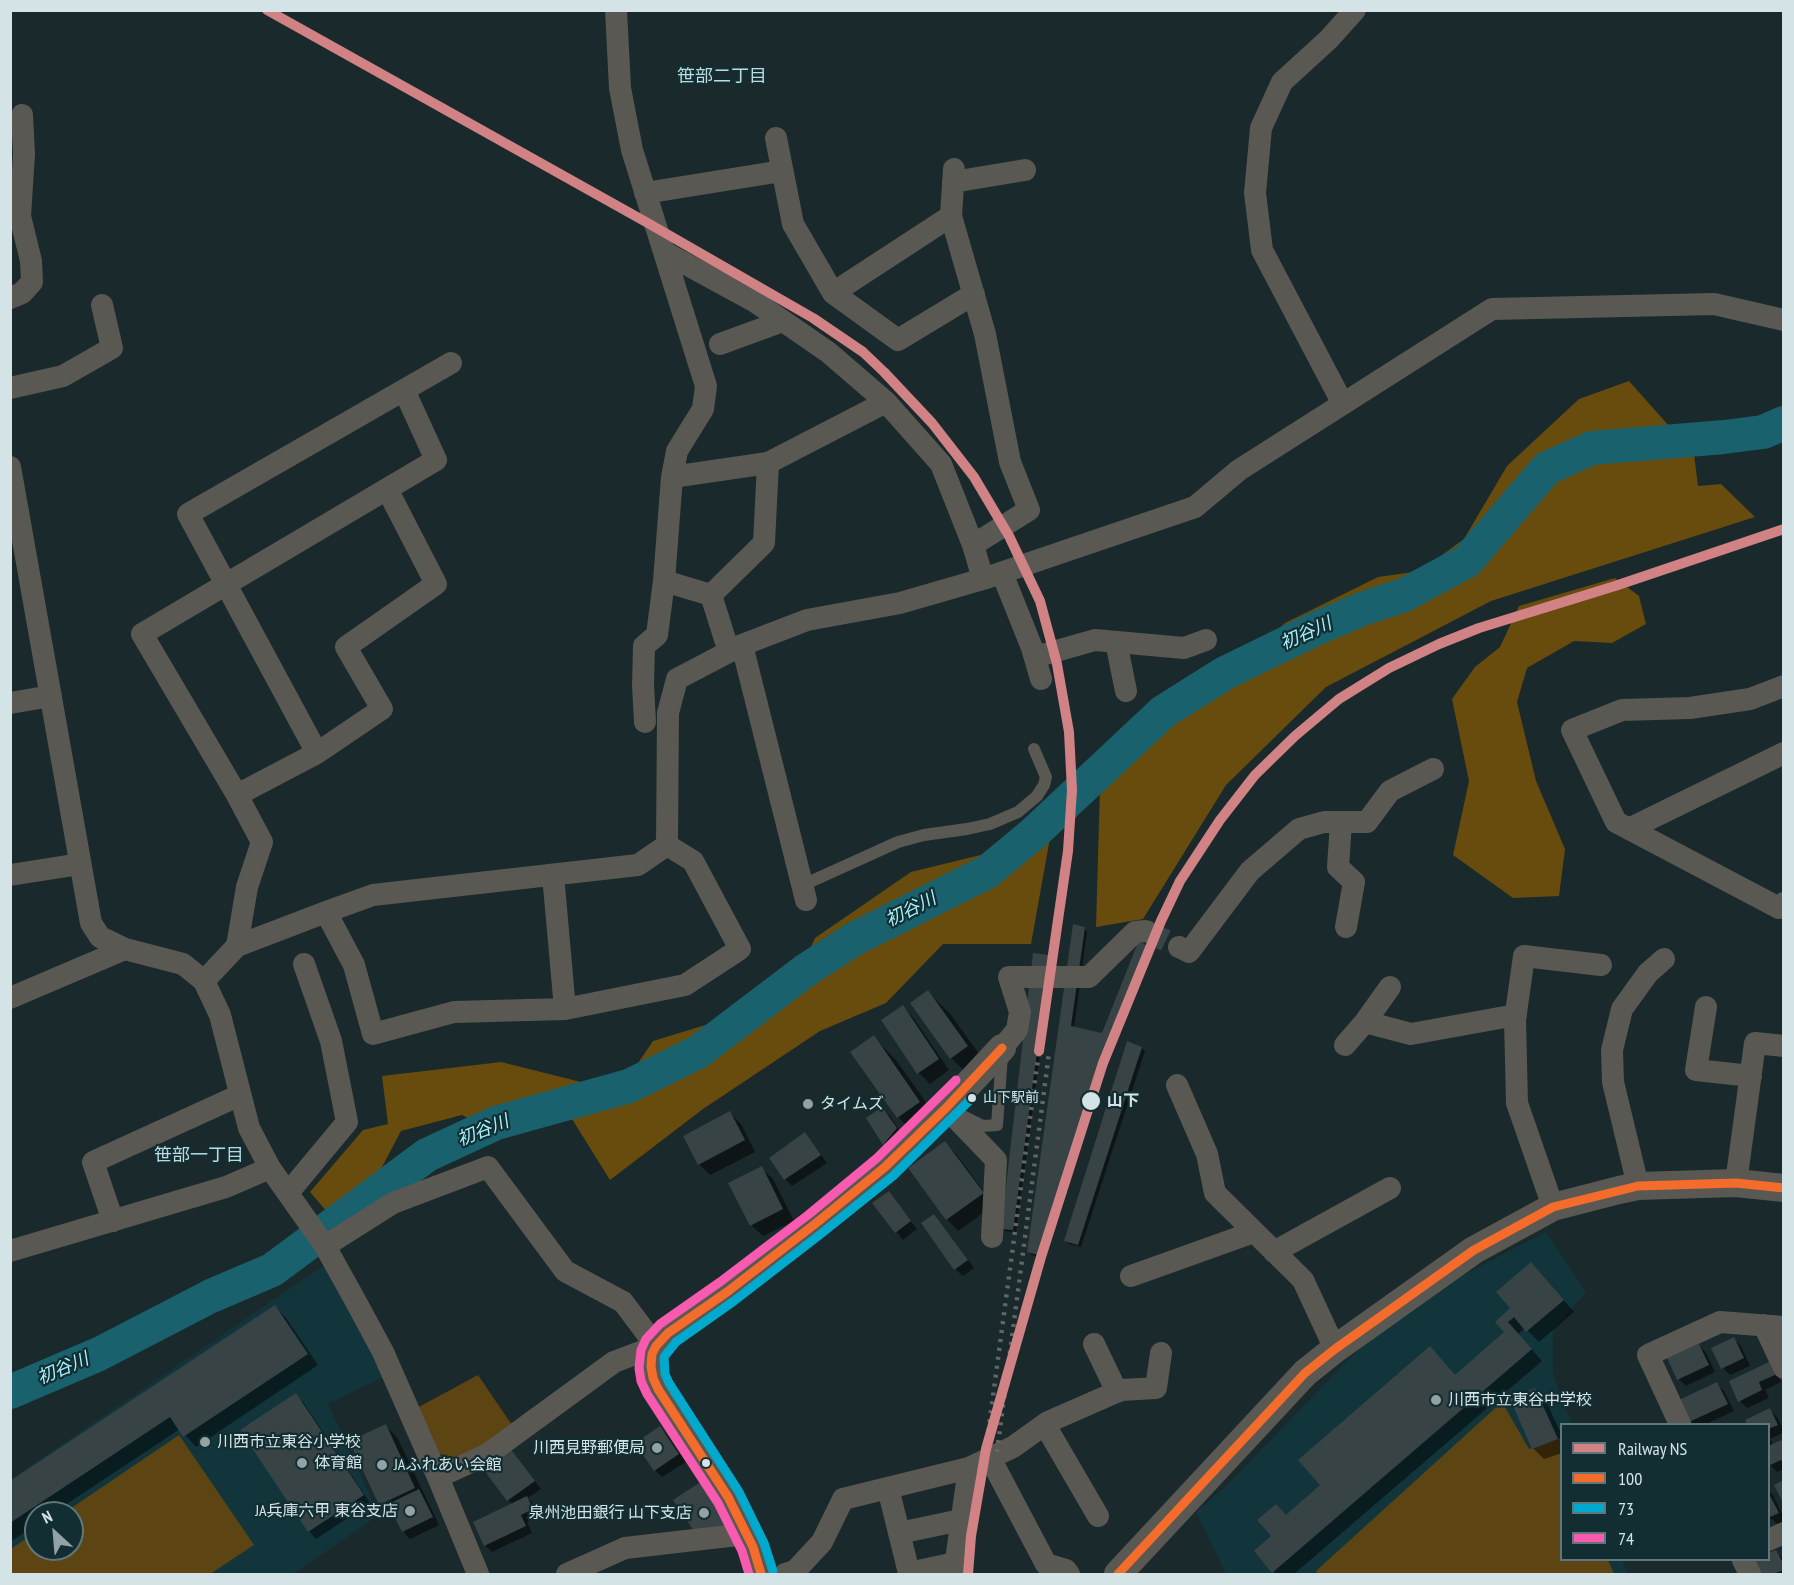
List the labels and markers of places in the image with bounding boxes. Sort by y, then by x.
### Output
place label: 山下駅前 [983,1090,1039,1106]
marker: 山下 [1080,1090,1102,1112]
place label: 山下 [1107,1091,1139,1111]
marker: 山下駅前 [966,1092,978,1104]
place label: タイムズ [820,1094,884,1114]
marker: タイムズ [801,1097,815,1111]
place label: 川西市立東谷中学校 [1448,1390,1592,1410]
marker: 川西市立東谷中学校 [1429,1393,1443,1407]
place label: 川西市立東谷小学校 [217,1432,361,1452]
marker: 川西市立東谷小学校 [198,1435,212,1449]
place label: 川西見野郵便局 [533,1438,645,1458]
marker: 川西見野郵便局 [650,1441,664,1455]
place label: 体育館 [314,1453,362,1473]
place label: JAふれあい会館 [394,1455,501,1475]
marker: 体育館 [295,1456,309,1470]
unlabelled marker [700,1457,712,1469]
marker: JAふれあい会館 [375,1458,389,1472]
place label: JA兵庫六甲 東谷支店 [255,1501,398,1521]
place label: 泉州池田銀行 山下支店 [529,1503,692,1523]
marker: JA兵庫六甲 東谷支店 [403,1504,417,1518]
marker: 泉州池田銀行 山下支店 [697,1506,711,1520]

